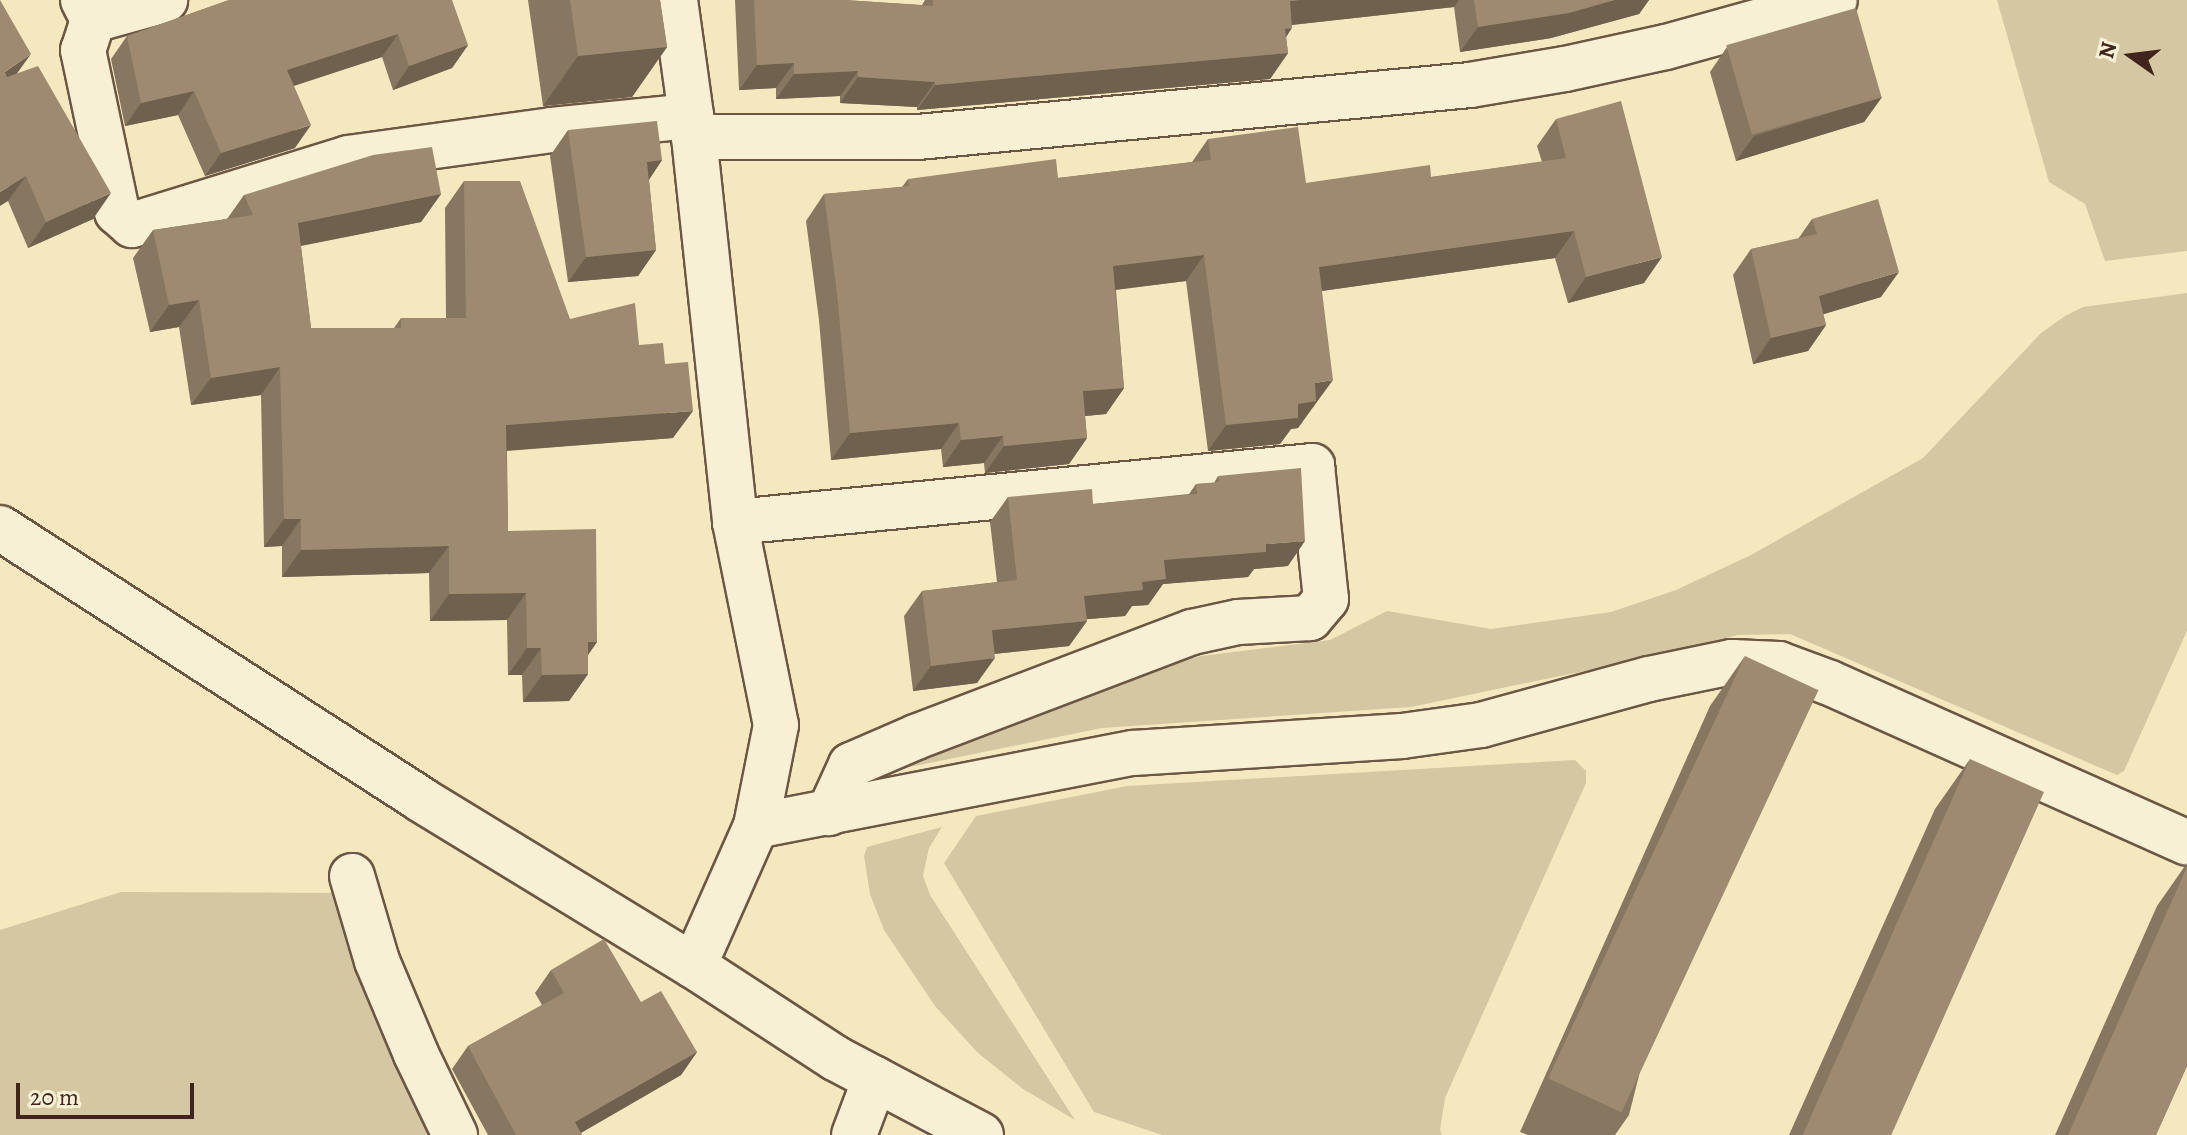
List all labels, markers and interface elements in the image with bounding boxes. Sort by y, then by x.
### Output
north arrow [2091,16,2171,96]
text: N [2091,39,2124,62]
scale bar [20,1067,198,1117]
text: 20 m [30,1081,79,1113]

